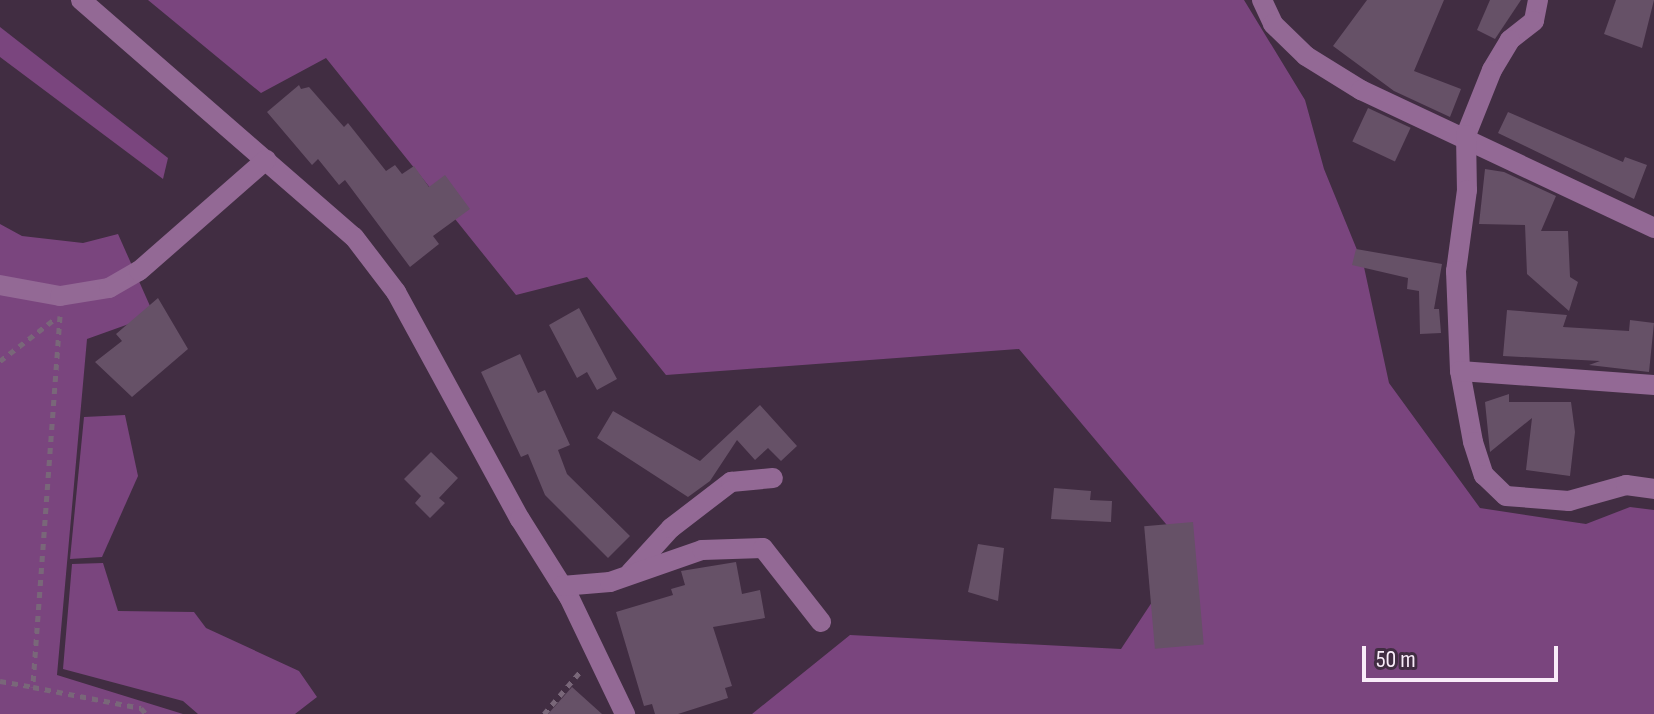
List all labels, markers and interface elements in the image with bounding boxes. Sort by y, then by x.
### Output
scale bar [1366,630,1562,680]
text: 50 m [1376,645,1416,674]

